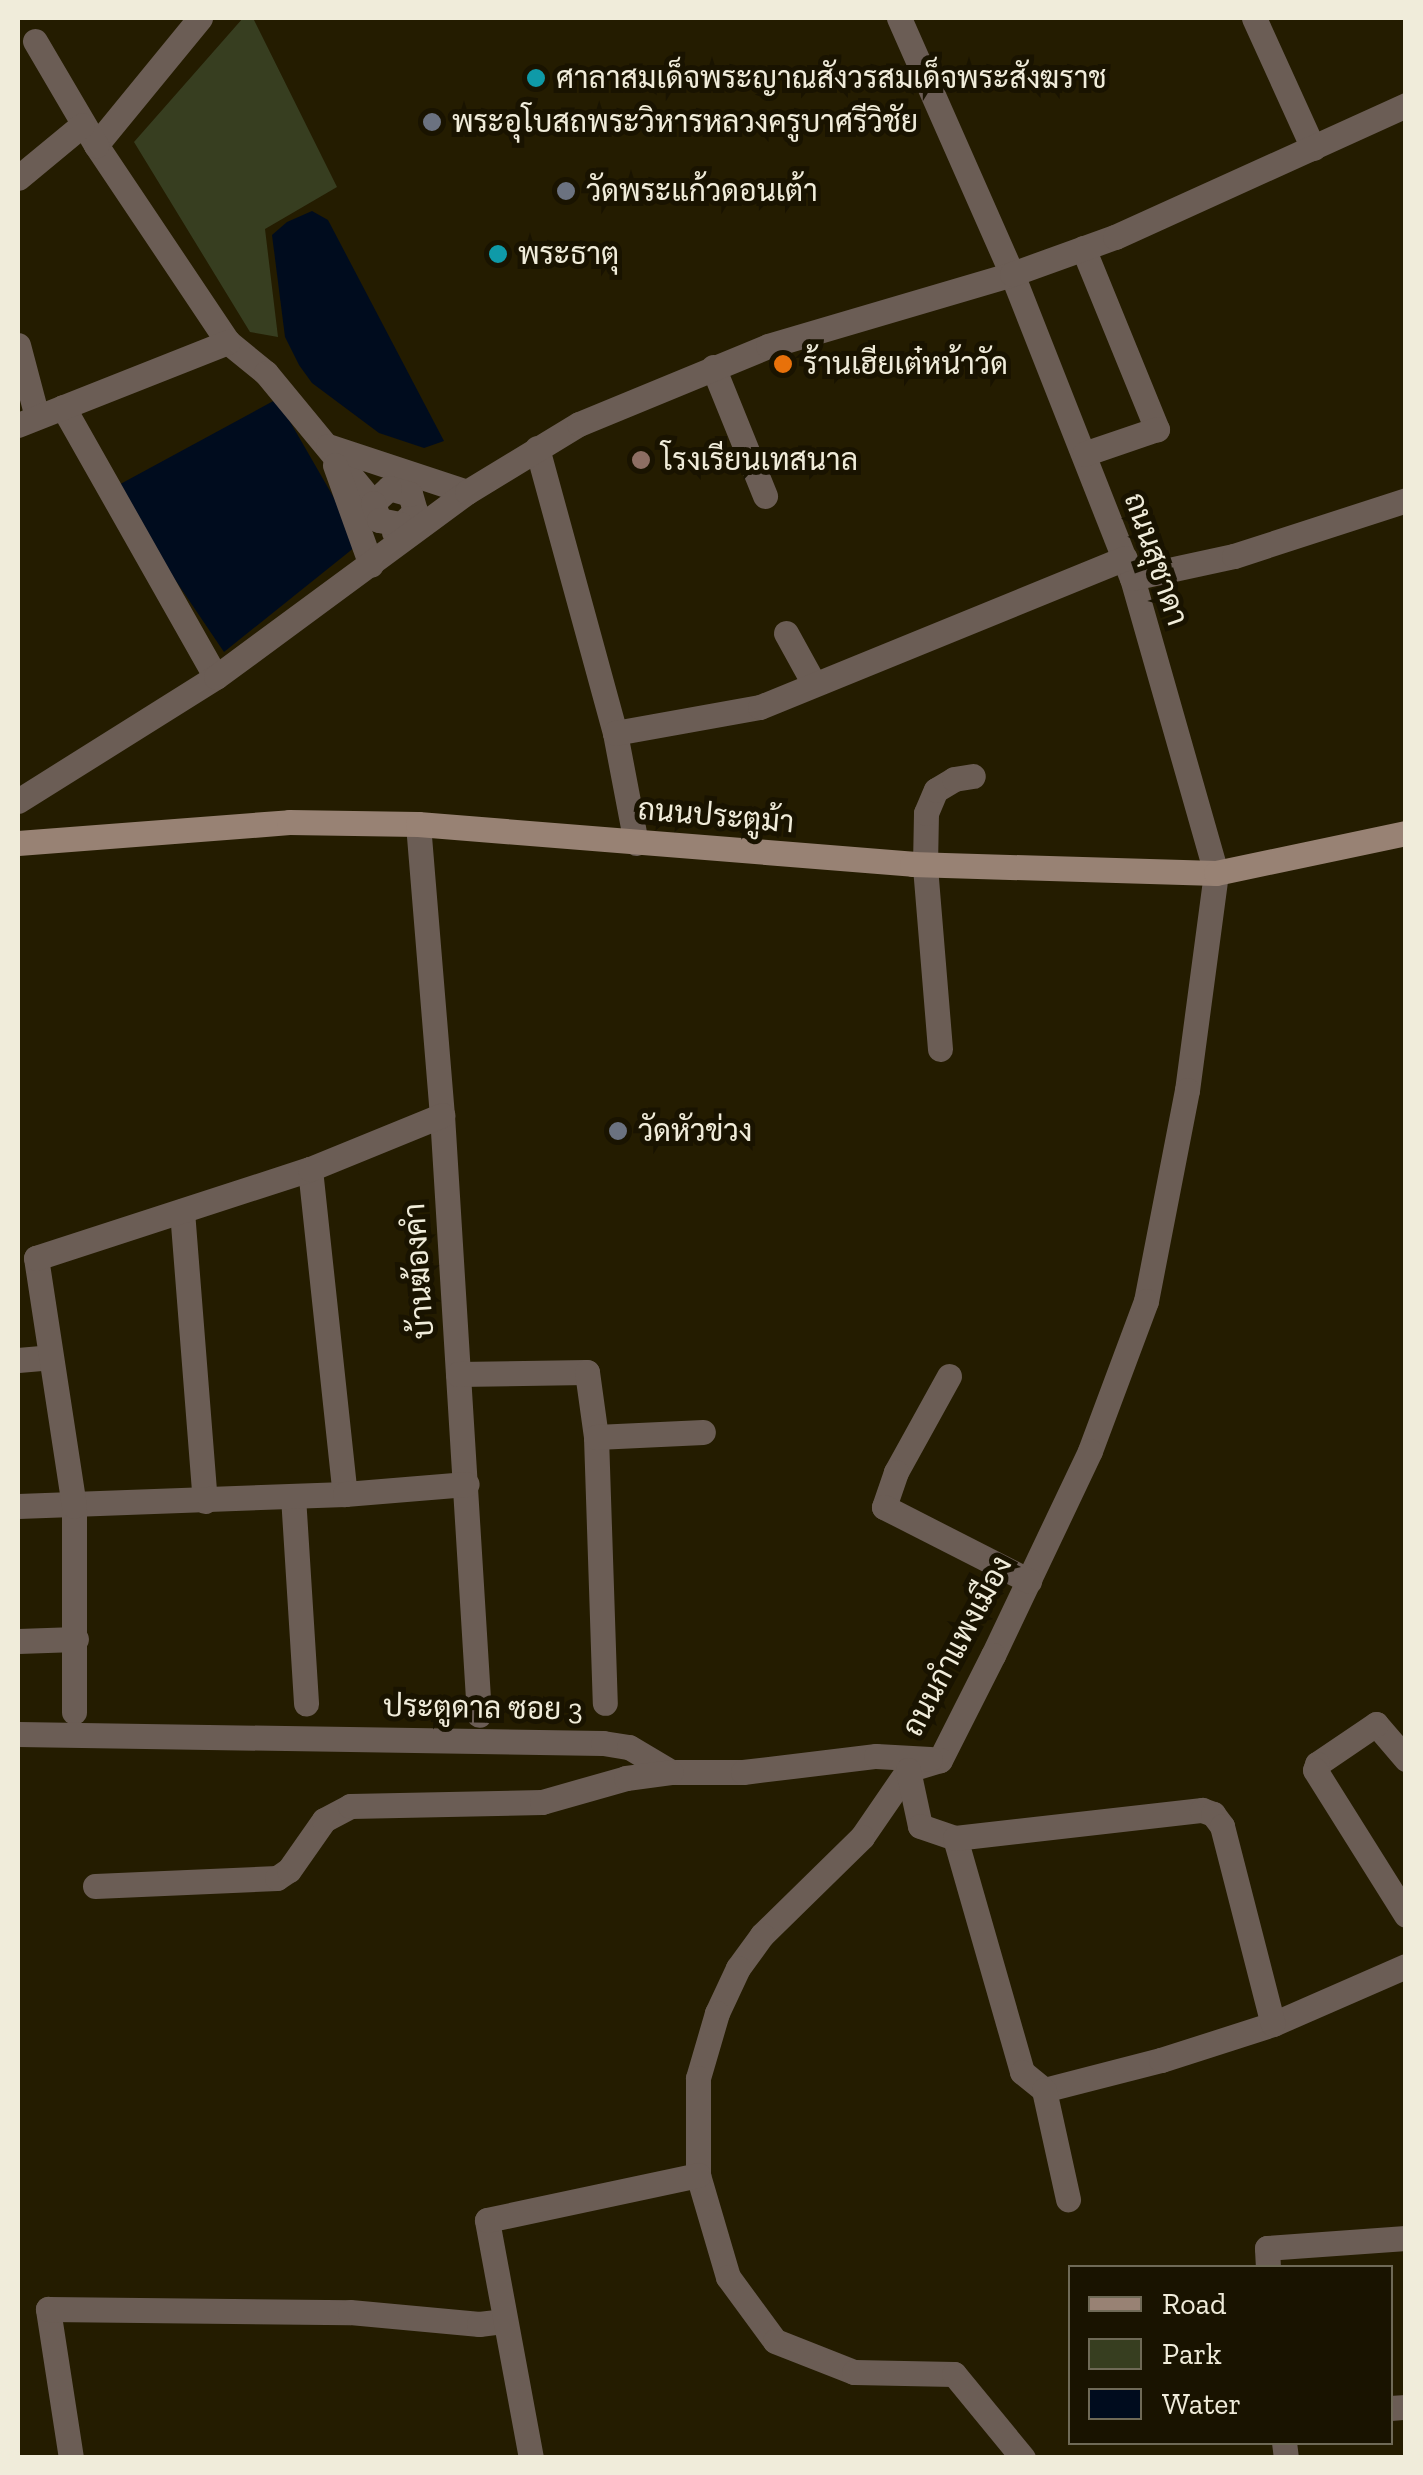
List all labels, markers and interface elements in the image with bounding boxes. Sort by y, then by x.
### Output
place label: ศาลาสมเด็จพระญาณสังวรสมเด็จพระสังฆราช [556,60,1107,96]
marker: ศาลาสมเด็จพระญาณสังวรสมเด็จพระสังฆราช [525,67,547,89]
place label: พระอุโบสถพระวิหารหลวงครูบาศรีวิชัย [452,104,918,140]
marker: พระอุโบสถพระวิหารหลวงครูบาศรีวิชัย [421,111,443,133]
place label: วัดพระแก้วดอนเต้า [586,173,818,209]
marker: วัดพระแก้วดอนเต้า [555,180,577,202]
place label: พระธาตุ [518,236,619,272]
marker: พระธาตุ [487,243,509,265]
place label: ร้านเฮียเต๋หน้าวัด [803,346,1008,382]
marker: ร้านเฮียเต๋หน้าวัด [772,353,794,375]
place label: โรงเรียนเทสนาล [661,442,858,478]
marker: โรงเรียนเทสนาล [630,449,652,471]
street label: ถนนสุชาดา [1117,488,1195,630]
street label: ถนนประตูม้า [636,791,796,841]
place label: วัดหัวข่วง [638,1113,752,1149]
marker: วัดหัวข่วง [607,1120,629,1142]
street label: บ้านฆ้องคำ [396,1202,442,1340]
street label: ถนนกำแพงเมือง [894,1550,1020,1742]
street label: ประตูดาล ซอย 3 [383,1688,583,1728]
legend [1068,2265,1393,2445]
text: Road [1162,2286,1227,2322]
text: Park [1162,2336,1222,2372]
text: Water [1162,2386,1241,2422]

